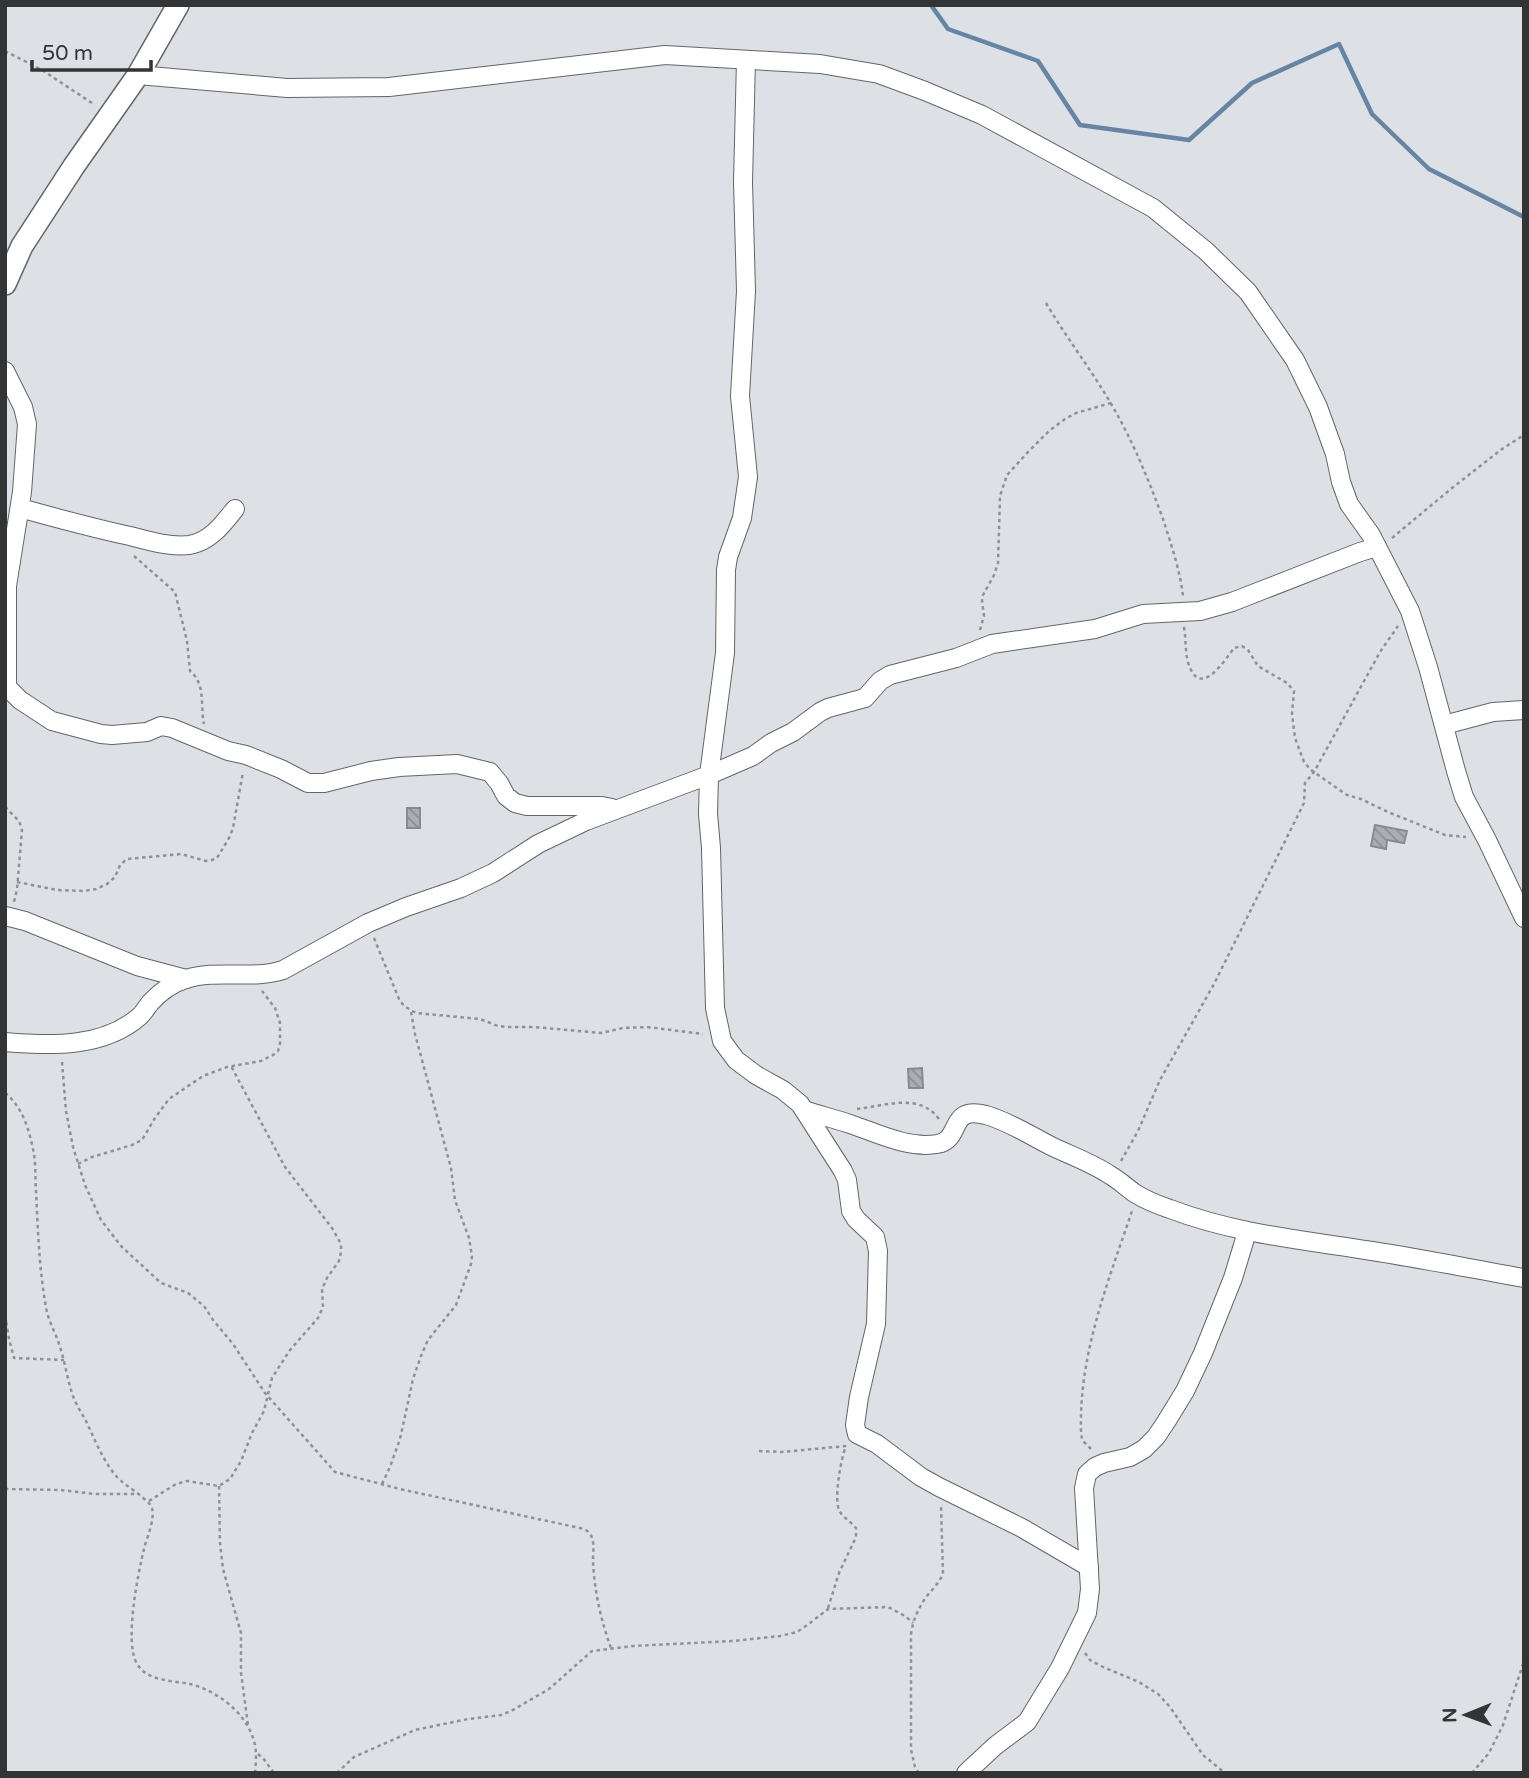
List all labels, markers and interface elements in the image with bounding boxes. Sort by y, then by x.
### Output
scale bar [32,28,150,72]
text: 50 m [42,41,93,66]
north arrow [1431,1680,1501,1750]
text: N [1439,1707,1461,1723]

